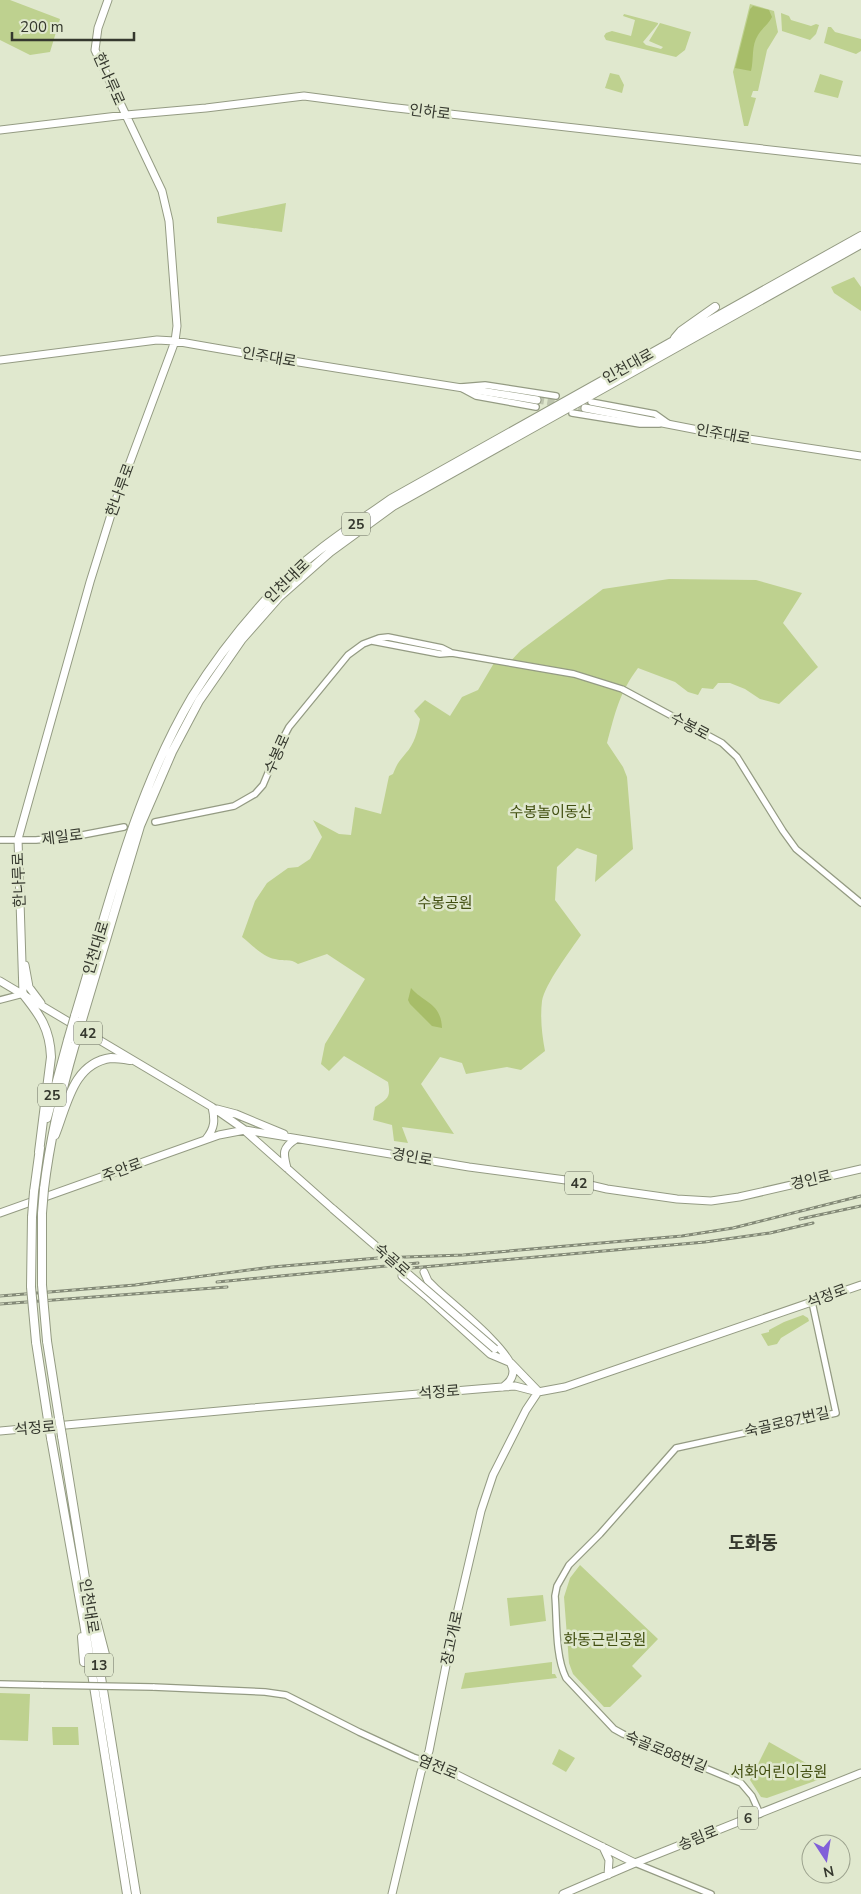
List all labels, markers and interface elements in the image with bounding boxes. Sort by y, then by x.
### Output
scale bar [12,10,135,42]
text: 200 m [20,17,64,37]
street label: 한나루로 [89,50,129,108]
street label: 인하로 [408,100,452,124]
street label: 인주대로 [240,342,298,372]
street label: 인천대로 [599,344,657,388]
street label: 인주대로 [694,419,752,449]
street label: 한나루로 [101,461,139,519]
road number: 25 [342,512,370,536]
street label: 인천대로 [260,555,314,607]
street label: 수봉로 [667,707,713,745]
street label: 수봉로 [259,731,295,777]
park label: 수봉놀이동산 [510,802,593,822]
street label: 제일로 [40,825,84,849]
street label: 한나루로 [8,852,30,908]
park label: 수봉공원 [417,893,473,913]
street label: 인천대로 [78,919,114,977]
road number: 42 [74,1021,102,1044]
road number: 25 [38,1084,66,1106]
street label: 경인로 [390,1144,434,1170]
street label: 주안로 [99,1154,145,1186]
street label: 경인로 [789,1166,833,1194]
road number: 42 [565,1172,593,1194]
street label: 숙골로 [370,1239,414,1281]
street label: 석정로 [804,1280,850,1312]
street label: 석정로 [418,1381,460,1403]
street label: 숙골로87번길 [742,1402,832,1442]
street label: 석정로 [14,1416,56,1440]
district label: 도화동 [728,1531,778,1555]
street label: 인천대로 [75,1577,103,1635]
street label: 장고개로 [436,1609,468,1667]
park label: 화동근린공원 [564,1630,646,1650]
road number: 13 [85,1654,113,1676]
street label: 숙골로88번길 [622,1726,710,1778]
street label: 염전로 [415,1750,461,1784]
park label: 서화어린이공원 [731,1762,827,1782]
road number: 6 [738,1806,758,1830]
street label: 송림로 [675,1821,721,1855]
north arrow [801,1834,851,1884]
text: N [821,1861,836,1882]

